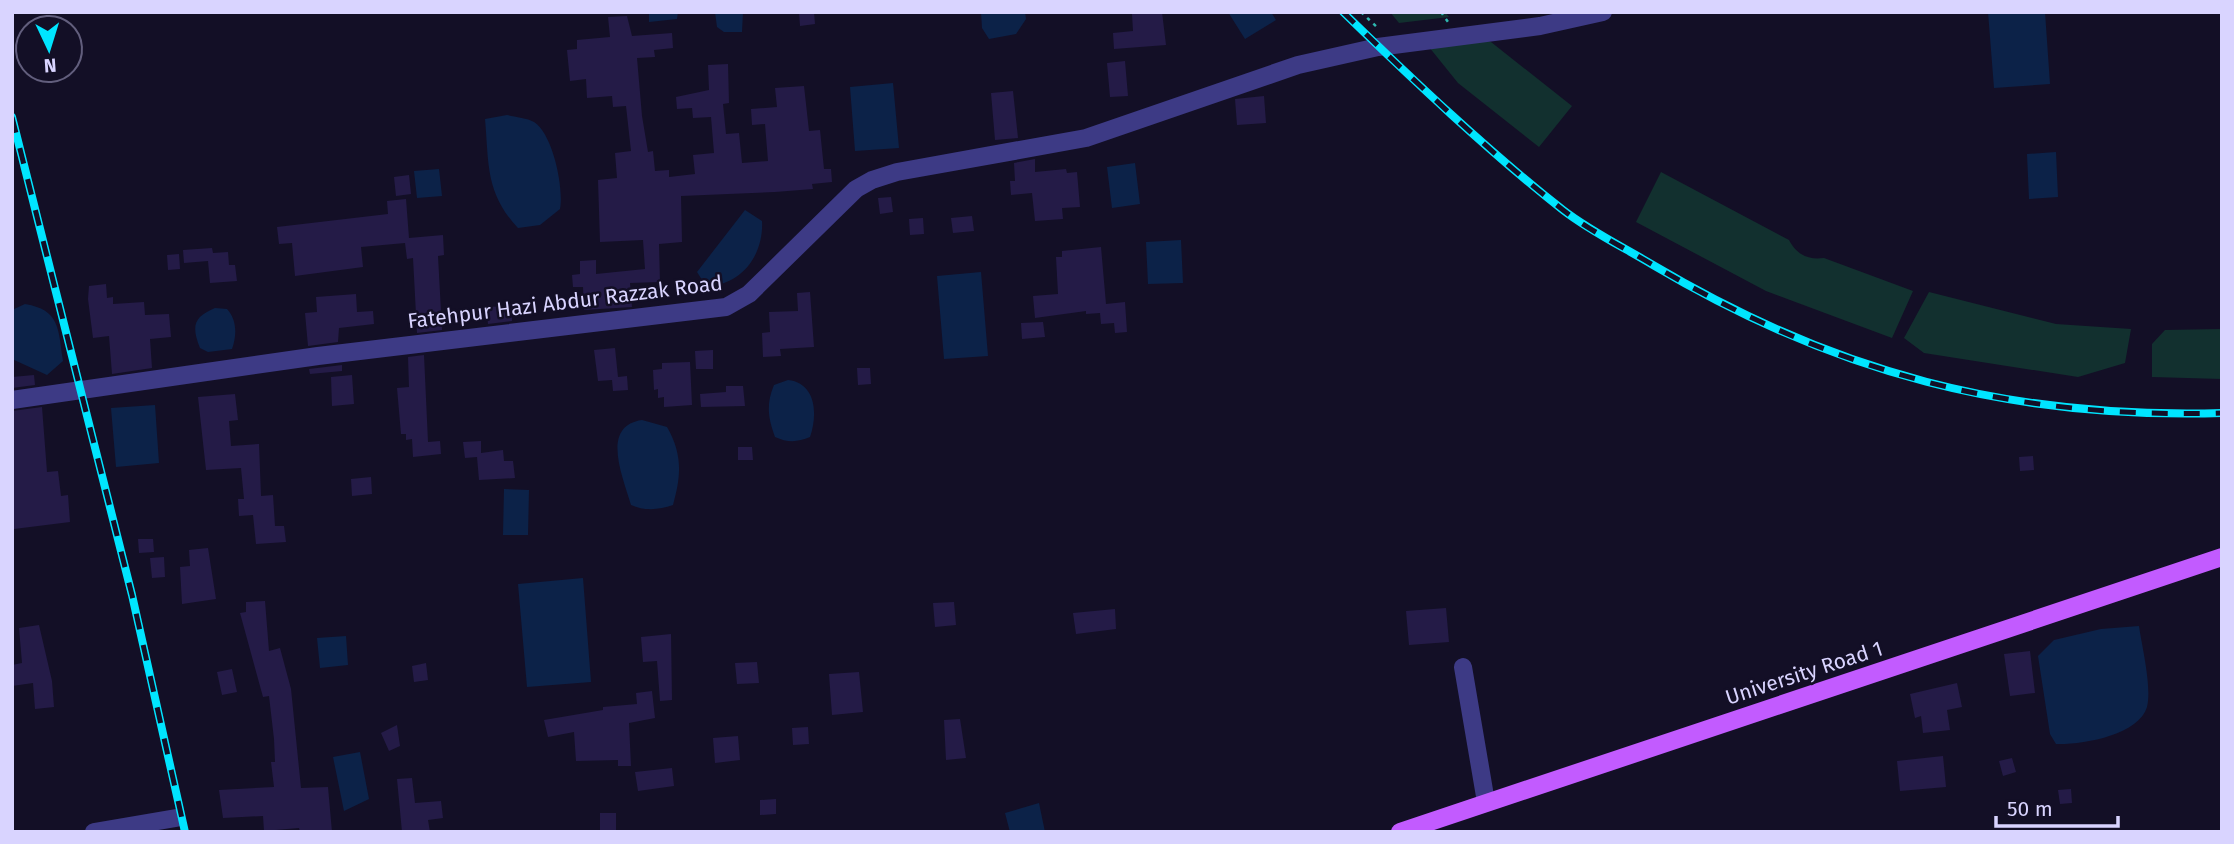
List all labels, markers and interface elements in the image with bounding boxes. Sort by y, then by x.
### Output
north arrow [14,14,84,84]
text: N [43,54,57,77]
street label: Fatehpur Hazi Abdur Razzak Road [406,270,724,334]
street label: University Road 1 [1722,635,1886,711]
scale bar [1996,784,2118,828]
text: 50 m [2007,796,2053,822]

